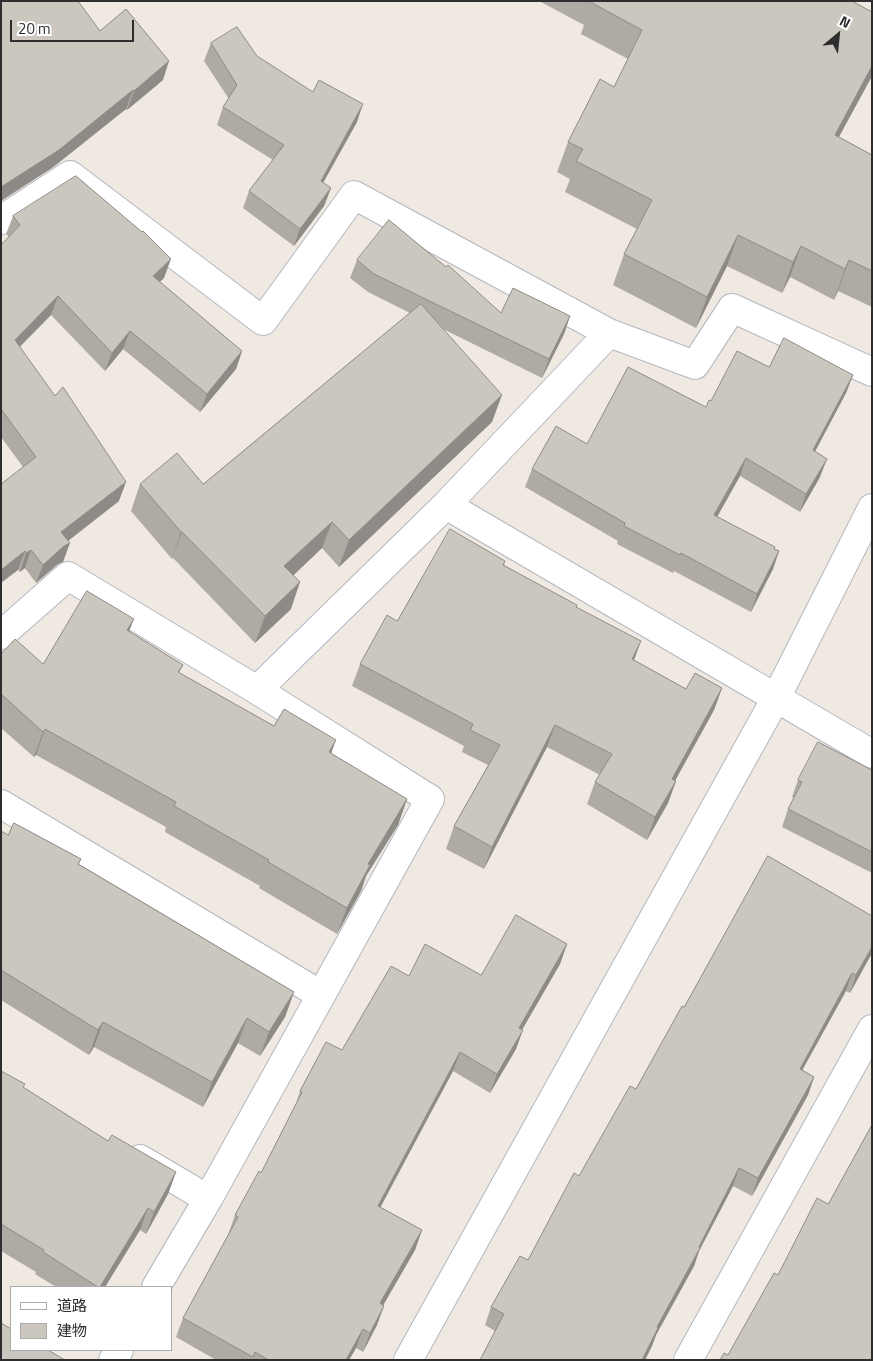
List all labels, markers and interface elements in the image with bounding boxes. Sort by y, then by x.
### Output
scale bar [12,10,136,42]
north arrow [813,10,863,60]
text: N [836,10,854,33]
text: 20 m [18,17,51,40]
legend [10,1286,172,1351]
text: 道路 [57,1294,87,1317]
text: 建物 [57,1319,87,1342]

